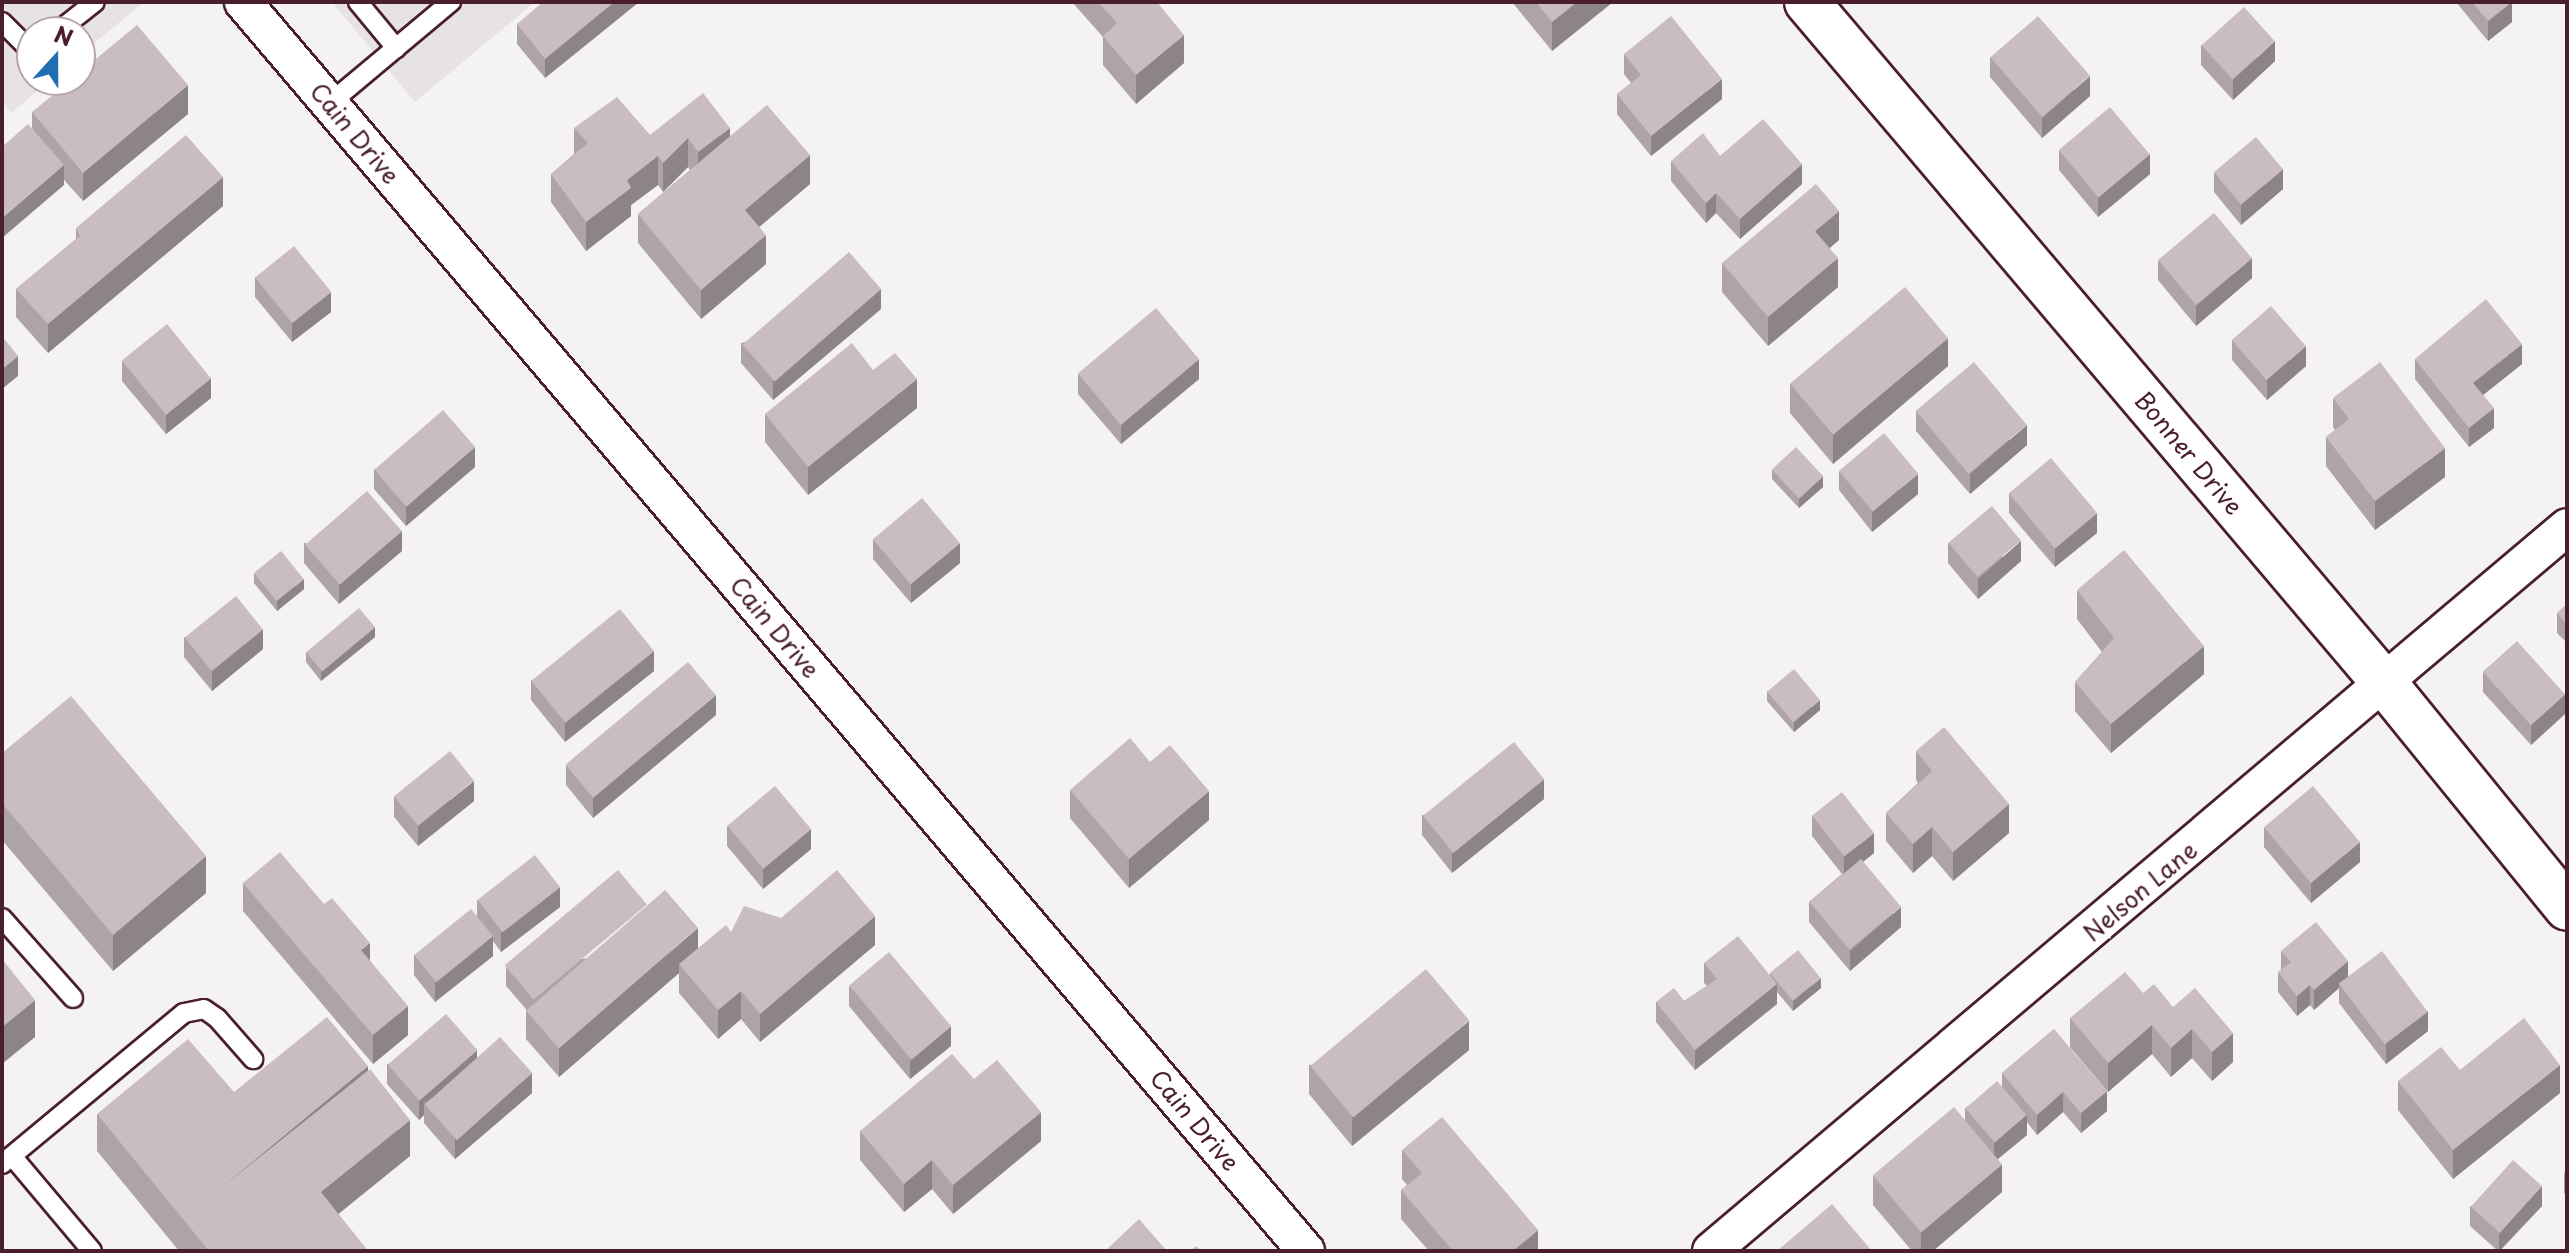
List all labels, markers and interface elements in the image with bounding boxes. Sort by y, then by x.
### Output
north arrow [16,16,96,96]
text: N [50,16,78,54]
street label: Cain Drive [305,77,405,189]
street label: Bonner Drive [2129,385,2249,521]
street label: Cain Drive [725,571,825,683]
street label: Nelson Lane [2077,835,2203,947]
street label: Cain Drive [1145,1064,1245,1176]

